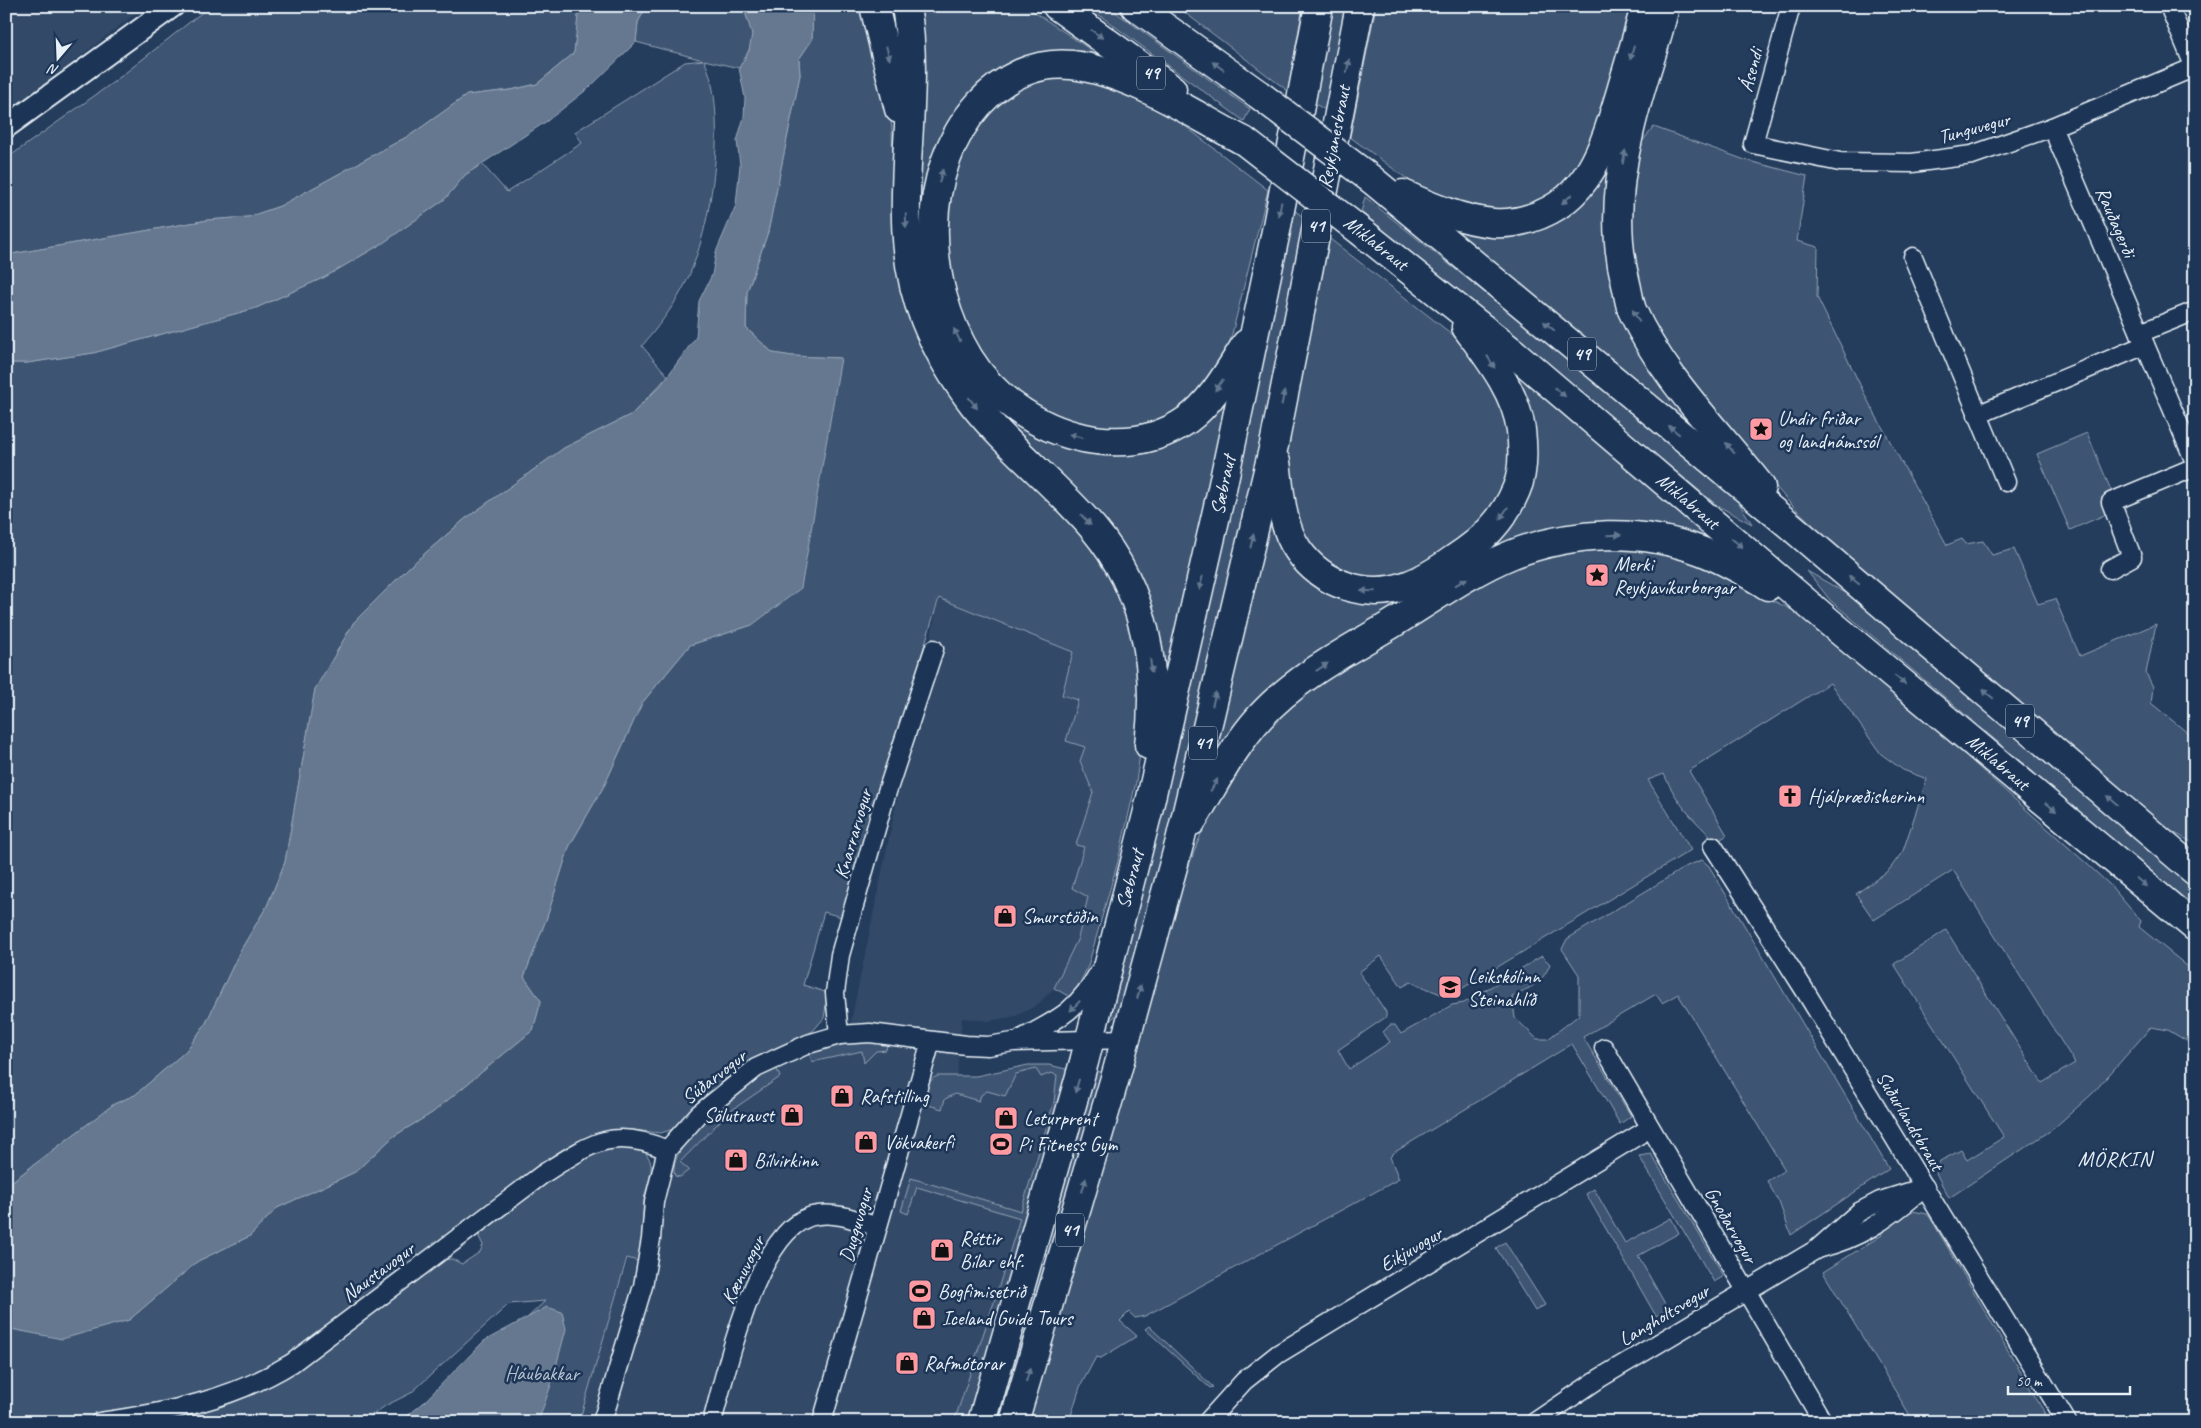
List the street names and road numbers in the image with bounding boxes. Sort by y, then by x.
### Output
street label: Ásendi [1733,43,1769,94]
road number: 49 [1137,56,1165,90]
street label: Reykjanesbraut [1312,81,1357,190]
street label: Tunguvegur [1935,106,2014,150]
street label: Rauðagerði [2090,183,2143,263]
road number: 41 [1302,210,1330,242]
street label: Miklabraut [1339,210,1415,277]
road number: 49 [1568,338,1596,370]
street label: Sæbraut [1205,450,1242,517]
street label: Miklabraut [1651,467,1727,536]
road number: 49 [2006,704,2034,738]
road number: 41 [1189,726,1217,760]
street label: Miklabraut [1961,728,2037,797]
street label: Knarrarvogur [828,785,878,882]
street label: Sæbraut [1110,844,1151,911]
street label: Súðarvogur [677,1043,753,1110]
street label: Suðurlandsbraut [1871,1067,1951,1177]
street label: Gnoðarvogur [1699,1182,1764,1269]
street label: Dugguvogur [834,1183,879,1265]
road number: 41 [1056,1214,1084,1246]
street label: Eikjuvogur [1375,1220,1448,1277]
street label: Kænuvogur [715,1230,772,1308]
street label: Naustavogur [336,1235,421,1308]
street label: Langholtsvegur [1614,1277,1715,1352]

